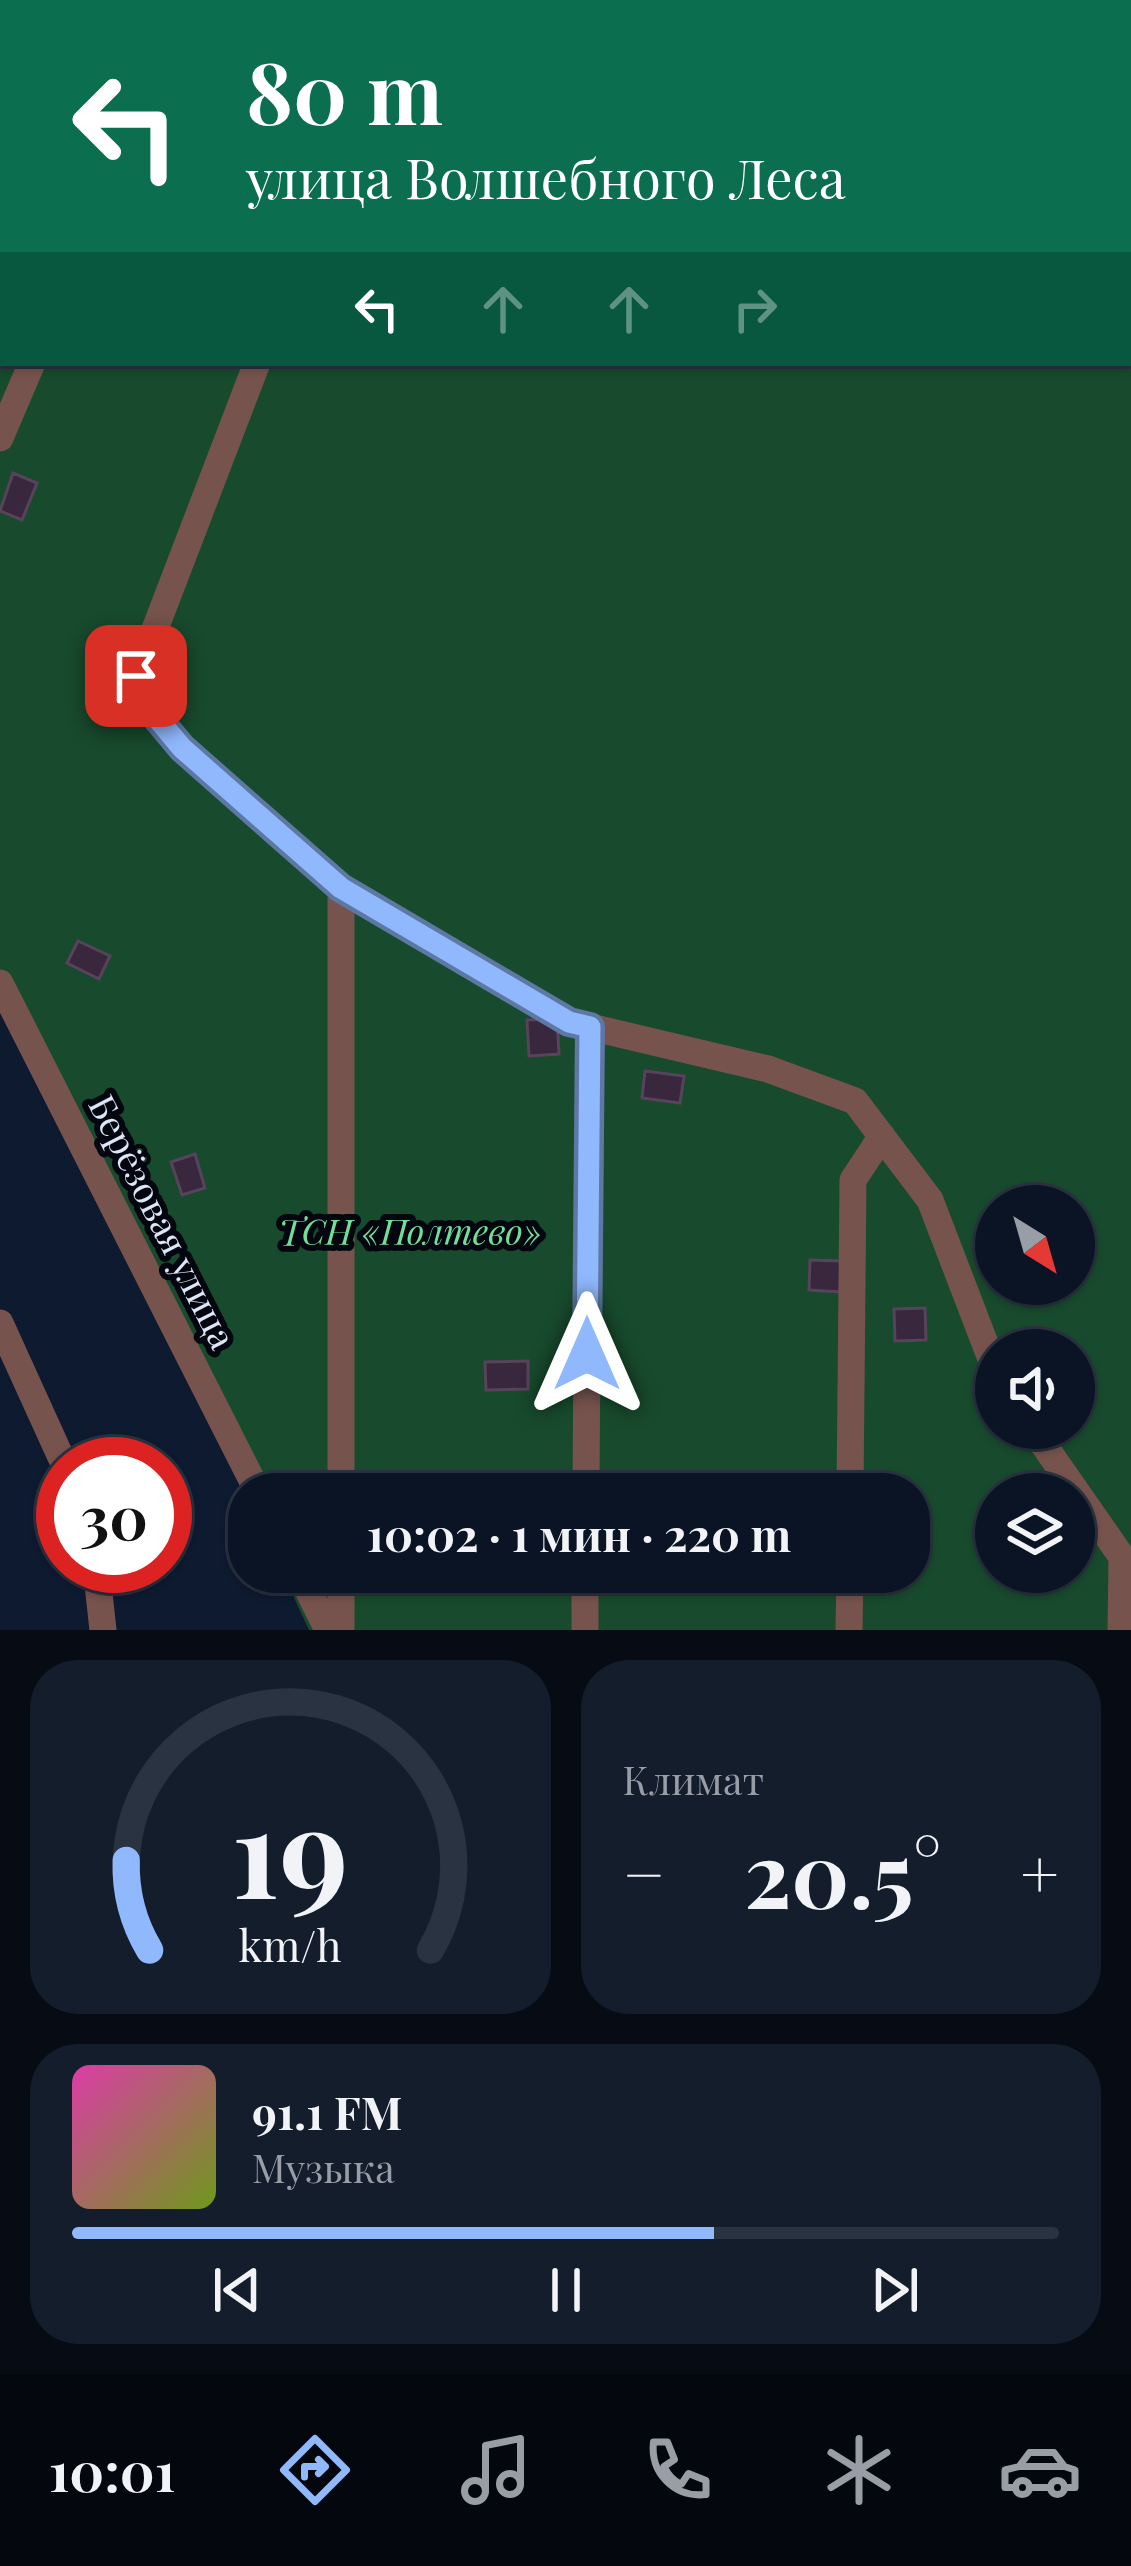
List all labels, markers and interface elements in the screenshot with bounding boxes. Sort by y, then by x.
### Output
text: 80 m [246,34,443,146]
icon: left [48,48,204,204]
text: улица Волшебного Леса [246,141,846,213]
icon: left [344,276,410,342]
icon: ahead [470,276,536,342]
icon: ahead [596,276,662,342]
icon: right [722,276,788,342]
pin [85,625,187,727]
icon: arrive [103,643,169,709]
street label: Берёзовая улица [79,1086,248,1356]
north arrow [975,1185,1095,1305]
map controls [975,1185,1095,1593]
park label: ТСН «Полтево» [279,1206,541,1254]
position arrow [524,1291,650,1417]
button: sound [975,1329,1095,1449]
speed limit sign: 30 [36,1437,192,1593]
button: layers [975,1473,1095,1593]
text: 10:02 · 1 мин · 220 m [367,1503,791,1563]
text: Климат [623,1753,764,1805]
text: 19 [232,1764,349,1930]
text: 20.5° [744,1812,941,1932]
text: − [623,1828,665,1916]
text: + [1020,1828,1059,1916]
text: km/h [239,1916,342,1973]
text: 91.1 FM [252,2081,402,2141]
text: Музыка [252,2141,395,2193]
icon: previous [204,2257,270,2323]
icon: pause [533,2257,599,2323]
icon: next [862,2257,928,2323]
icon: directions [273,2428,357,2512]
icon: music [454,2428,538,2512]
icon: phone [636,2428,720,2512]
icon: climate [817,2428,901,2512]
icon: car [998,2428,1082,2512]
text: 10:01 [49,2434,175,2506]

